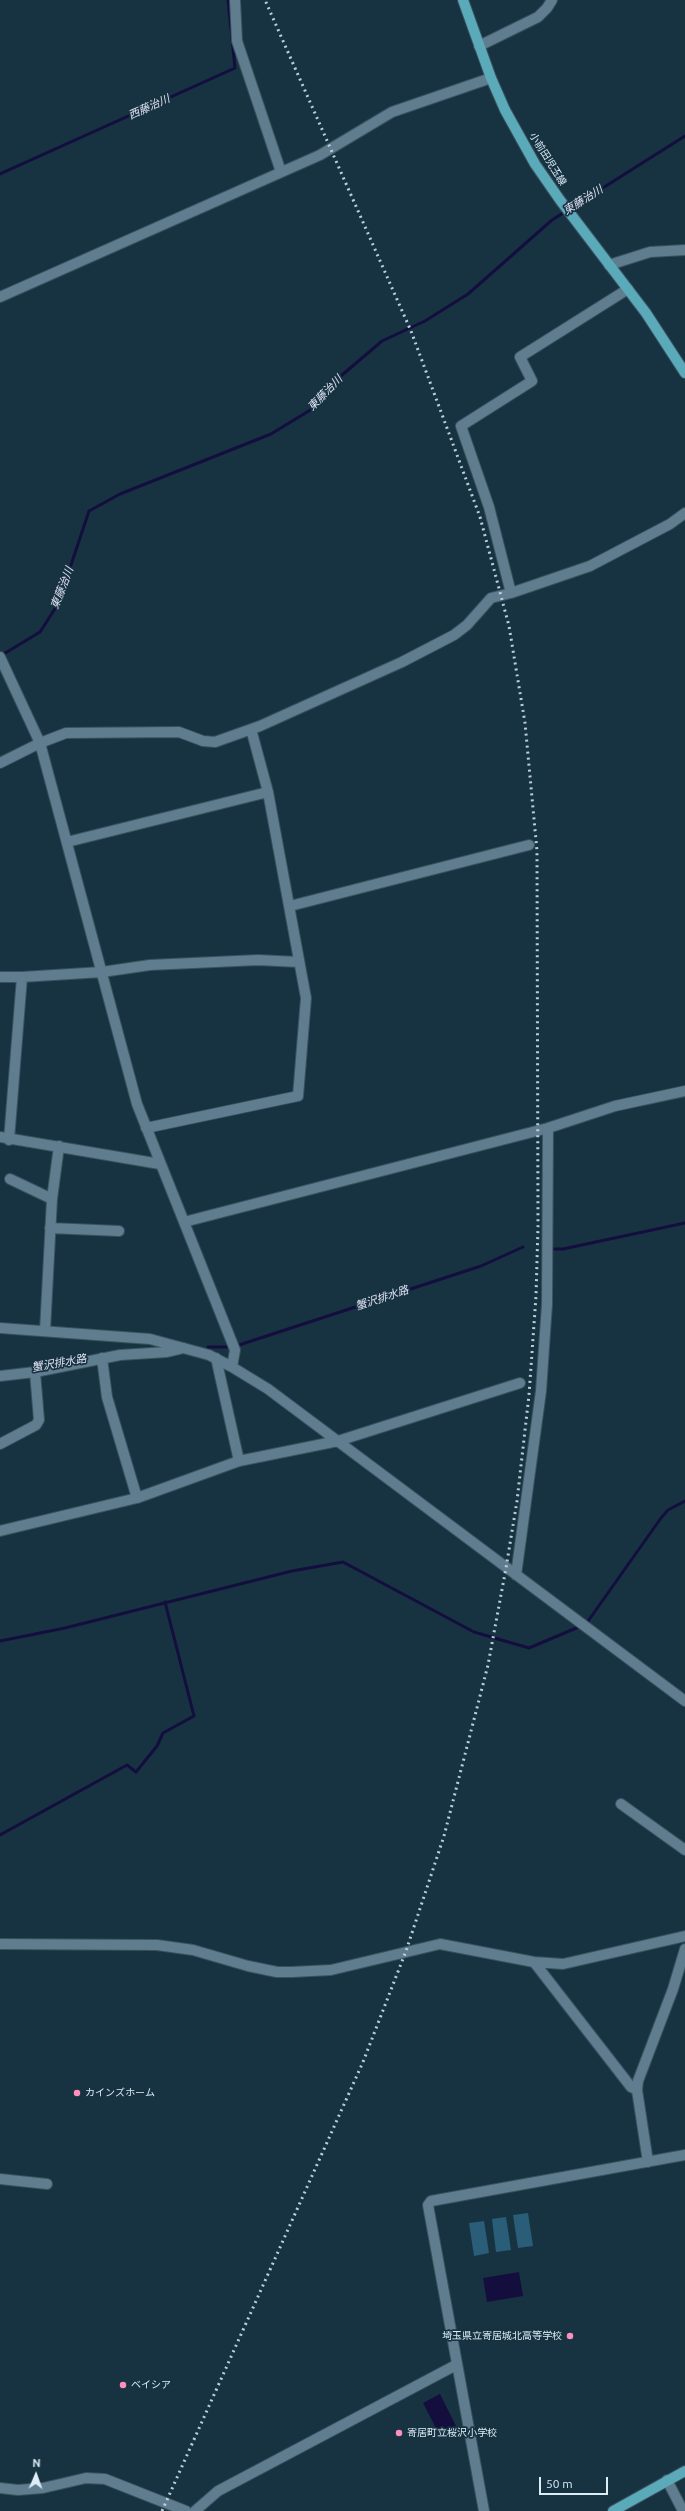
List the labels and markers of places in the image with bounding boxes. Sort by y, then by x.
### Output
place label: カインズホーム [85,2087,155,2099]
marker: カインズホーム [72,2088,82,2098]
place label: 埼玉県立寄居城北高等学校 [442,2330,562,2342]
marker: 埼玉県立寄居城北高等学校 [565,2331,575,2341]
place label: ベイシア [131,2379,171,2391]
marker: ベイシア [118,2380,128,2390]
place label: 寄居町立桜沢小学校 [407,2427,497,2439]
marker: 寄居町立桜沢小学校 [394,2428,404,2438]

